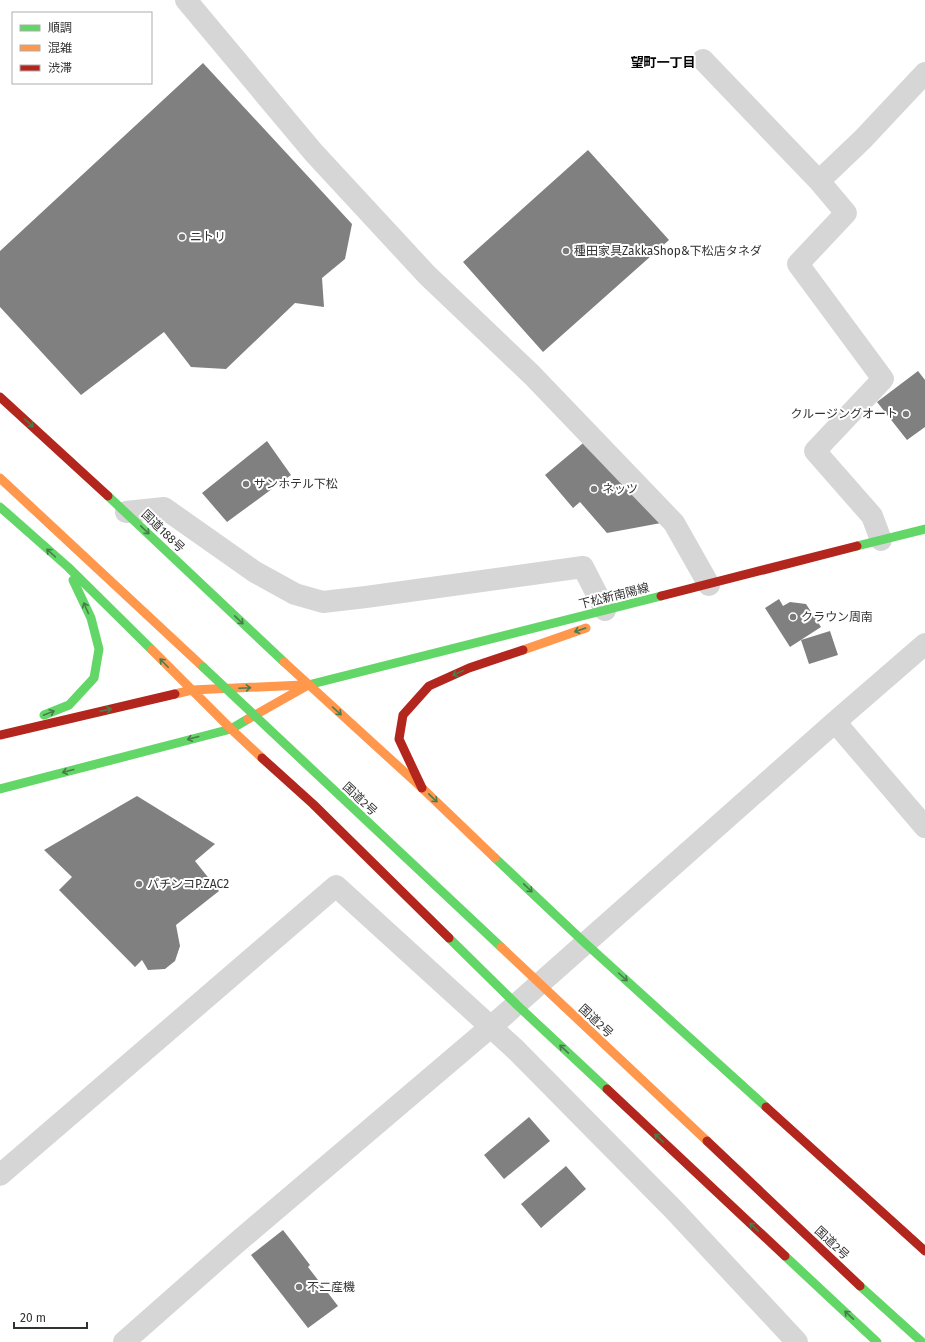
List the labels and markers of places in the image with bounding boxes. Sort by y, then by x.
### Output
place label: ニトリ [190,230,226,244]
marker: ニトリ [177,232,187,242]
place label: 種田家具ZakkaShop&下松店タネダ [574,244,762,258]
marker: 種田家具ZakkaShop&下松店タネダ [561,246,571,256]
place label: クルージングオート [791,407,898,421]
marker: クルージングオート [901,409,911,419]
place label: サンホテル下松 [254,477,338,491]
marker: サンホテル下松 [241,479,251,489]
place label: ネッツ [602,482,638,496]
marker: ネッツ [589,484,599,494]
place label: クラウン周南 [801,610,873,624]
marker: クラウン周南 [788,612,798,622]
place label: パチンコP.ZAC2 [147,877,229,891]
marker: パチンコP.ZAC2 [134,879,144,889]
place label: 不二産機 [307,1280,355,1294]
marker: 不二産機 [294,1282,304,1292]

